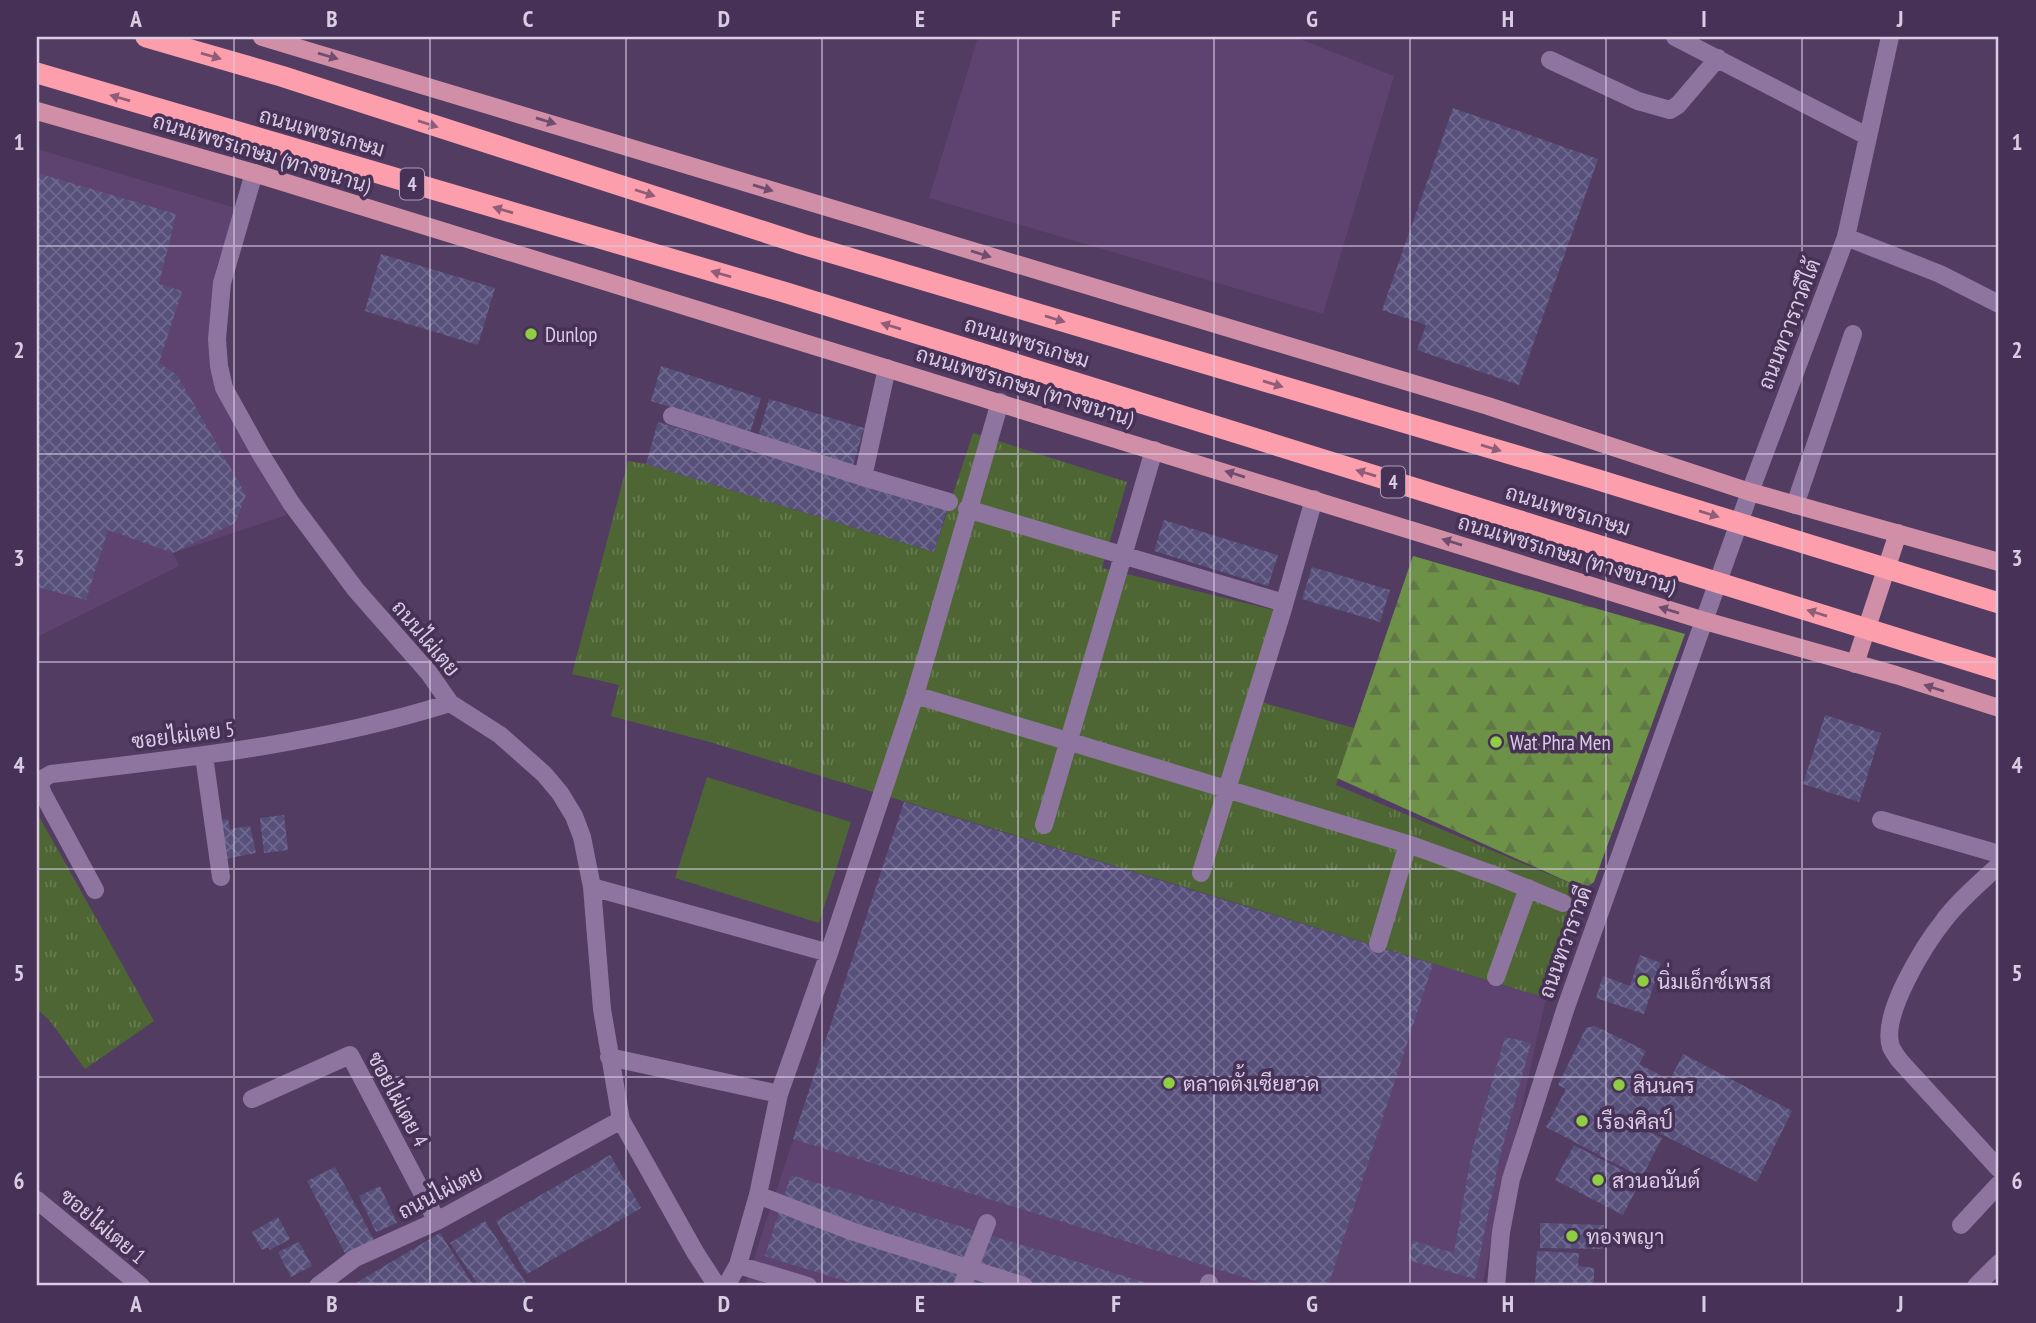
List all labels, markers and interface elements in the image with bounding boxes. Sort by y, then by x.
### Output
text: A [129,4,142,33]
text: B [326,4,338,33]
text: C [523,4,534,33]
text: D [718,4,730,33]
text: E [915,4,925,33]
text: F [1111,4,1121,33]
text: G [1306,4,1318,33]
text: H [1502,4,1514,33]
text: I [1701,4,1707,33]
text: J [1896,4,1903,33]
one-way arrow [201,51,222,61]
one-way arrow [317,52,338,62]
one-way arrow [109,93,130,103]
street label: ถนนเพชรเกษม [256,101,388,163]
street label: ถนนเพชรเกษม (ทางขนาน) [150,107,374,199]
one-way arrow [535,117,556,127]
one-way arrow [418,119,439,129]
text: 1 [14,127,25,156]
text: 1 [2012,127,2023,156]
road number: 4 [400,168,424,200]
one-way arrow [753,183,774,193]
one-way arrow [635,188,656,199]
one-way arrow [492,205,513,215]
one-way arrow [970,250,991,260]
street label: ถนนทวาราวดีใต้ [1752,254,1827,393]
one-way arrow [711,269,732,279]
street label: ถนนเพชรเกษม [961,310,1093,374]
one-way arrow [1045,314,1066,324]
one-way arrow [880,320,901,330]
place label: Dunlop [545,321,597,348]
marker: Dunlop [523,326,539,342]
text: 2 [14,335,25,364]
text: 2 [2012,335,2023,364]
street label: ถนนเพชรเกษม (ทางขนาน) [913,340,1137,432]
one-way arrow [1263,379,1284,389]
one-way arrow [1481,444,1502,454]
road number: 4 [1381,467,1405,498]
one-way arrow [1355,468,1376,478]
one-way arrow [1224,469,1245,479]
street label: ถนนเพชรเกษม [1502,478,1634,542]
street label: ถนนเพชรเกษม (ทางขนาน) [1455,508,1679,600]
one-way arrow [1699,510,1720,520]
one-way arrow [1441,536,1462,547]
text: 3 [14,543,25,572]
text: 3 [2012,543,2023,572]
street label: ถนนไผ่เตย [386,594,466,682]
one-way arrow [1658,604,1679,614]
one-way arrow [1806,608,1827,618]
one-way arrow [1924,682,1945,692]
street label: ซอยไผ่เตย 5 [130,715,236,755]
place label: Wat Phra Men [1510,729,1611,756]
marker: Wat Phra Men [1488,734,1504,750]
text: 4 [14,750,25,779]
text: 4 [2012,750,2023,779]
street label: ถนนทวาราวดี [1532,882,1598,1002]
text: 5 [14,958,25,987]
text: 5 [2012,958,2023,987]
place label: นิ่มเอ็กซ์เพรส [1657,962,1771,995]
marker: นิ่มเอ็กซ์เพรส [1635,973,1651,989]
street label: ซอยไผ่เตย 4 [362,1047,435,1152]
place label: ตลาดตั้งเซียฮวด [1183,1064,1319,1097]
place label: สินนคร [1633,1072,1695,1099]
marker: ตลาดตั้งเซียฮวด [1161,1075,1177,1091]
marker: สินนคร [1611,1077,1627,1093]
place label: เรืองศิลป์ [1596,1107,1673,1135]
marker: เรืองศิลป์ [1574,1113,1590,1129]
street label: ถนนไผ่เตย [393,1159,487,1225]
text: 6 [14,1166,25,1195]
text: 6 [2012,1166,2023,1195]
place label: สวนอนันต์ [1612,1167,1700,1194]
marker: สวนอนันต์ [1590,1172,1606,1188]
street label: ซอยไผ่เตย 1 [55,1182,151,1270]
place label: ทองพญา [1586,1223,1664,1250]
marker: ทองพญา [1564,1228,1580,1244]
text: A [129,1289,142,1318]
text: B [326,1289,338,1318]
text: C [523,1289,534,1318]
text: D [718,1289,730,1318]
text: E [915,1289,925,1318]
text: F [1111,1289,1121,1318]
text: G [1306,1289,1318,1318]
text: H [1502,1289,1514,1318]
text: I [1701,1289,1707,1318]
text: J [1896,1289,1903,1318]

